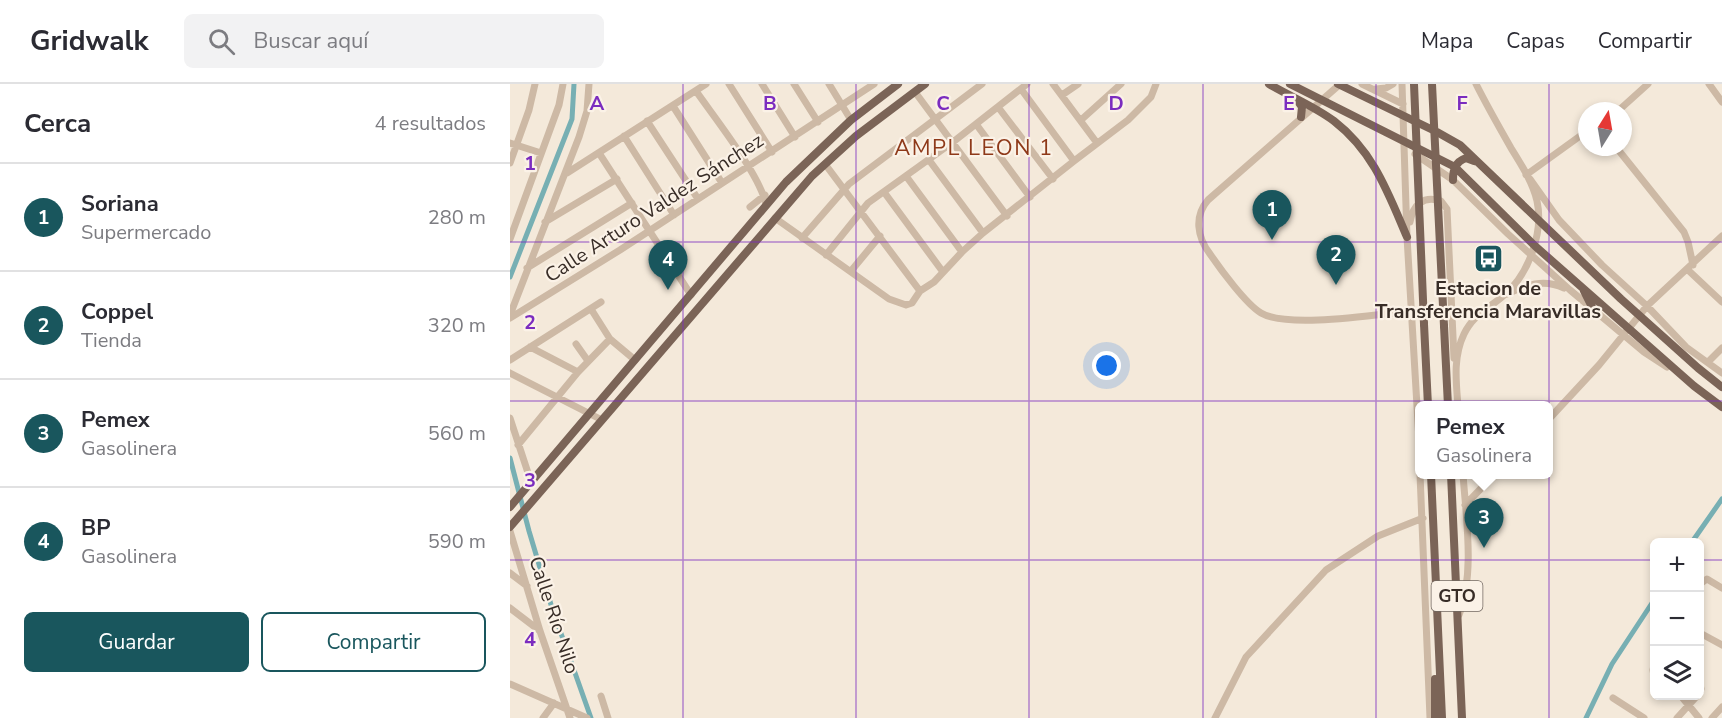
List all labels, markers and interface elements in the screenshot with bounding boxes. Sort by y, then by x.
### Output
search box [184,14,604,68]
text: Gridwalk [30,22,148,60]
icon: search [205,25,238,58]
text: Buscar aquí [253,26,368,56]
text: Mapa [1421,27,1473,55]
text: Capas [1506,27,1565,55]
text: Compartir [1598,27,1692,55]
text: A [590,90,605,117]
text: B [763,90,777,117]
text: C [936,90,950,117]
text: D [1108,90,1124,117]
text: E [1283,90,1295,117]
text: F [1456,90,1468,117]
north arrow [1578,102,1632,156]
text: Cerca [24,106,91,141]
text: 4 resultados [375,110,486,137]
street label: Calle Arturo Valdez Sánchez [540,127,768,289]
district label: AMPL LEON 1 [894,133,1054,163]
text: 1 [524,150,536,177]
text: Soriana [81,189,159,219]
pin: 1 [1252,190,1292,240]
text: 1 [38,204,50,231]
text: 280 m [428,204,486,231]
text: Supermercado [81,219,211,246]
pin: 2 [1316,236,1356,285]
pin: 4 [648,240,688,290]
bus stop icon: Estacion de Transferencia Maravillas [1472,242,1504,274]
place label: Estacion de Transferencia Maravillas [1375,275,1601,325]
text: Coppel [81,297,153,327]
text: 2 [524,309,536,336]
text: 2 [38,312,50,339]
text: 320 m [428,312,486,339]
text: Tienda [81,327,142,354]
your location [1092,351,1121,380]
popup [1415,401,1553,479]
text: Pemex [81,405,150,435]
text: Pemex [1436,412,1505,442]
text: 3 [38,420,50,447]
text: 560 m [428,420,486,447]
text: Gasolinera [81,435,177,462]
text: Gasolinera [1436,442,1532,469]
text: 3 [524,467,536,494]
pin: 3 [1464,498,1504,548]
text: BP [81,513,110,543]
text: 4 [38,528,50,555]
text: 590 m [428,528,486,555]
map controls [1650,538,1704,700]
button: + [1650,538,1704,592]
text: Gasolinera [81,543,177,570]
street label: Calle Río Nilo [522,553,586,677]
road number: GTO [1432,581,1482,611]
button: − [1650,592,1704,646]
button: Guardar [24,612,249,672]
button: Compartir [261,612,486,672]
text: 4 [524,626,536,653]
button: layers [1650,646,1704,700]

